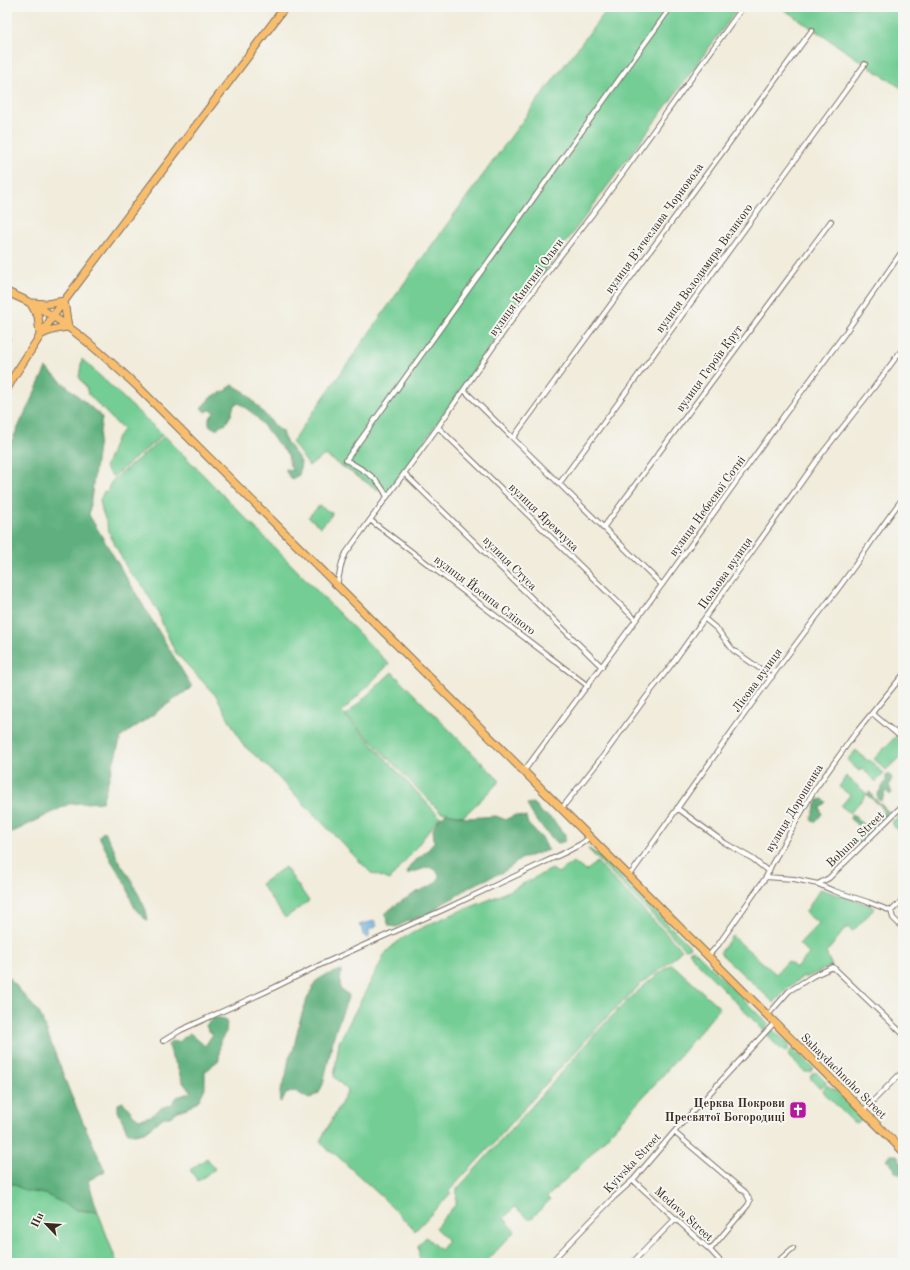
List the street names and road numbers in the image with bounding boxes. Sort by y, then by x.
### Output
street label: вулиця Вʼячеслава Чорновола [603,161,706,296]
street label: вулиця Володимира Великого [654,202,756,335]
street label: вулиця Княгині Ольги [487,236,566,339]
street label: вулиця Героїв Крут [674,323,745,414]
street label: вулиця Небесної Сотні [667,454,748,559]
street label: вулиця Яремчука [506,481,581,554]
street label: вулиця Стуса [480,534,539,593]
street label: Польова вулиця [697,535,755,612]
street label: вулиця Йосипа Сліпого [432,552,539,638]
street label: Лісова вулиця [730,646,785,715]
street label: вулиця Дорошенка [764,762,826,855]
street label: Bohuna Street [825,809,887,870]
street label: Sahaydachnoho Street [798,1032,888,1122]
street label: Kyivska Street [602,1131,664,1196]
street label: Medova Street [652,1185,715,1244]

